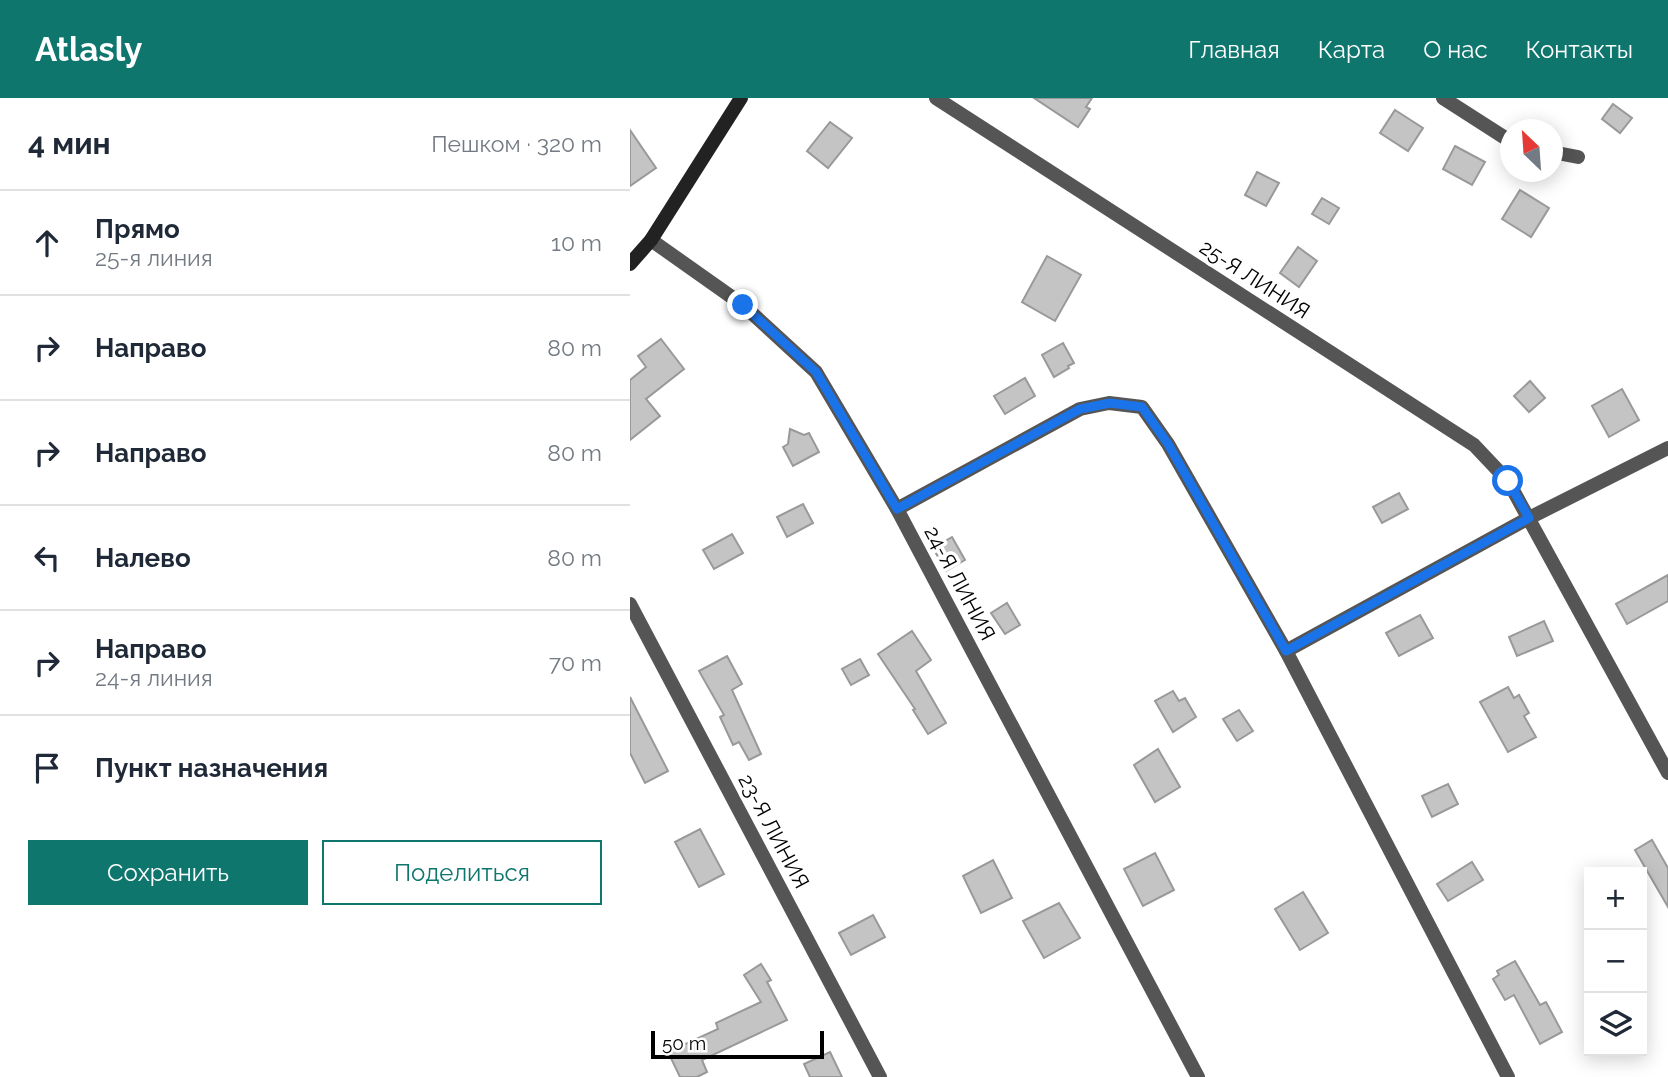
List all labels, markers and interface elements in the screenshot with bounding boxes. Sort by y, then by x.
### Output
text: Atlasly [35,30,142,69]
text: Главная [1188,35,1280,64]
text: Карта [1318,35,1385,64]
text: О нас [1423,35,1488,64]
text: Контакты [1526,35,1633,64]
north arrow [1500,119,1563,182]
text: 4 мин [28,126,111,161]
text: Пешком · 320 m [431,130,602,157]
text: Прямо [95,214,180,244]
icon: ahead [28,224,66,262]
text: 10 m [551,229,602,256]
street label: 25-Я ЛИНИЯ [1195,234,1315,324]
text: 25-я линия [95,244,213,271]
route end [727,289,758,320]
icon: right [28,329,66,367]
text: Направо [95,333,206,363]
text: 80 m [547,334,602,361]
icon: right [28,434,66,472]
text: Направо [95,438,206,468]
text: 80 m [547,439,602,466]
route start [1492,465,1523,496]
street label: 24-Я ЛИНИЯ [919,521,1001,645]
icon: left [28,539,66,577]
text: Налево [95,543,191,573]
text: 80 m [547,544,602,571]
text: Направо [95,634,206,664]
icon: right [28,644,66,682]
text: 70 m [549,649,602,676]
text: 24-я линия [95,664,213,691]
icon: arrive [28,749,66,787]
text: Пункт назначения [95,753,328,783]
street label: 23-Я ЛИНИЯ [733,770,815,892]
button: Сохранить [28,840,308,905]
button: Поделиться [322,840,602,905]
map controls [1584,867,1647,1056]
button: + [1584,867,1647,930]
button: − [1584,930,1647,993]
button: layers [1584,993,1647,1056]
scale bar [651,1028,824,1060]
text: 50 m [662,1032,706,1054]

